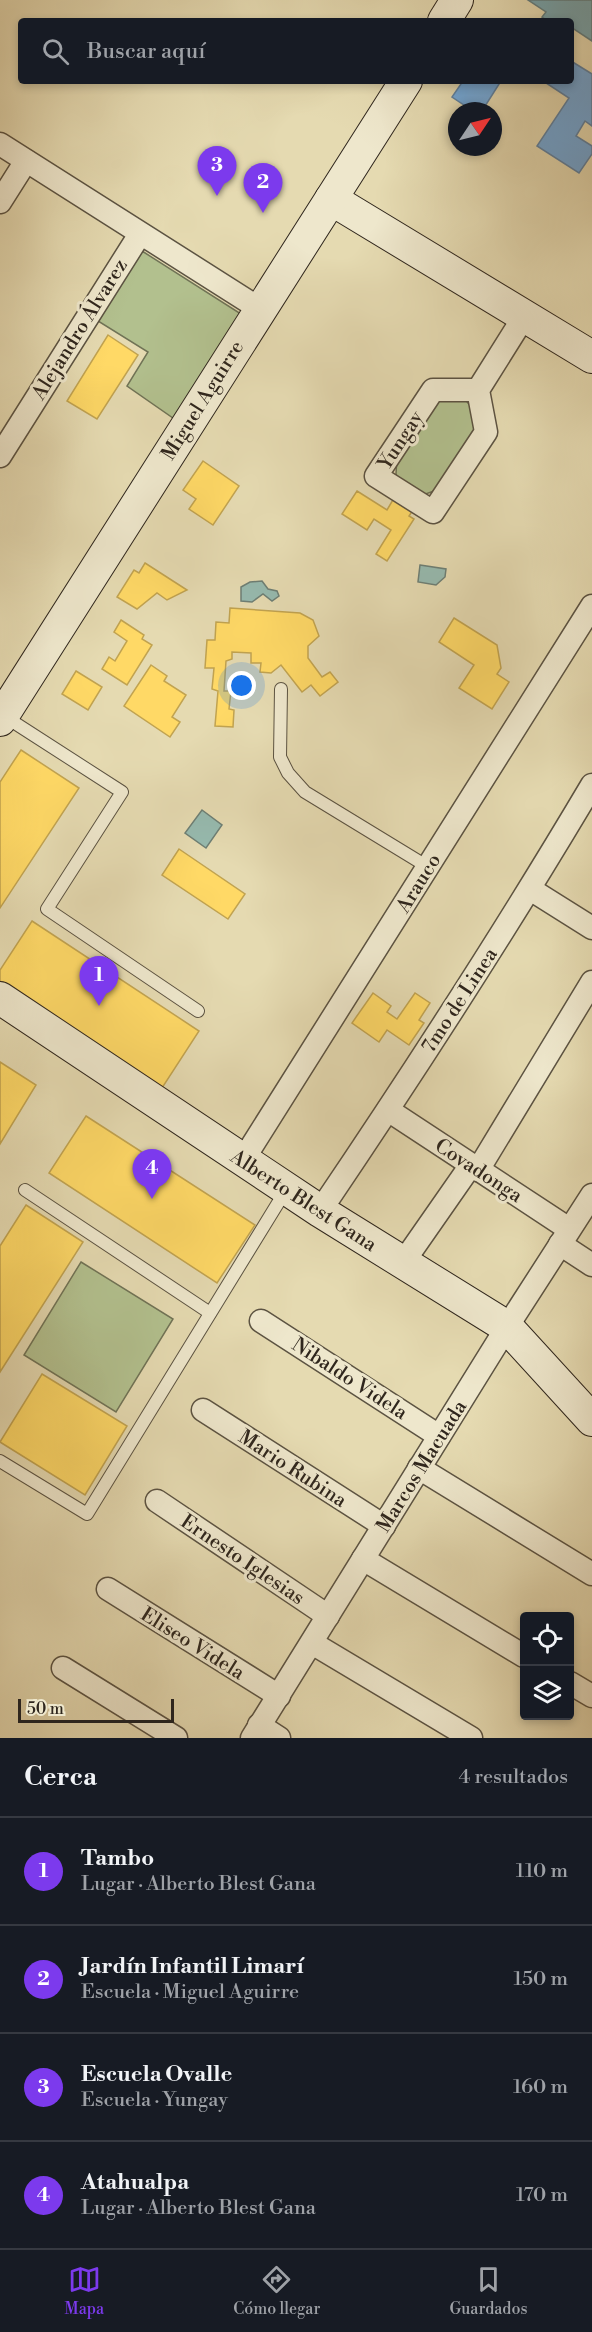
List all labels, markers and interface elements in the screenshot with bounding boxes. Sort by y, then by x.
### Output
search box [18,18,574,84]
icon: search [39,35,72,68]
text: Buscar aquí [87,38,205,65]
north arrow [448,102,502,156]
pin: 3 [198,146,236,196]
pin: 2 [244,164,282,213]
street label: Alejandro Álvarez [26,254,134,406]
street label: Miguel Aguirre [157,336,250,465]
street label: Yungay [372,406,430,476]
your location [227,671,256,700]
street label: Arauco [391,850,447,919]
street label: 7mo de Linea [417,943,504,1058]
pin: 1 [80,956,118,1006]
street label: Covadonga [430,1134,527,1209]
street label: Alberto Blest Gana [224,1144,382,1258]
pin: 4 [132,1150,172,1199]
street label: Nibaldo Videla [287,1333,412,1426]
street label: Marcos Macuada [372,1395,473,1538]
street label: Mario Rubina [233,1425,352,1514]
street label: Ernesto Iglesias [175,1510,309,1611]
street label: Eliseo Videla [136,1602,250,1687]
map controls [520,1612,574,1720]
button: locate [520,1612,574,1666]
button: layers [520,1666,574,1720]
scale bar [18,1696,174,1724]
text: 50 m [27,1699,64,1719]
text: Cerca [24,1761,97,1793]
text: 4 resultados [458,1765,568,1790]
text: Tambo [81,1845,154,1872]
text: 1 [39,1859,48,1884]
text: 110 m [516,1859,568,1884]
text: Lugar · Alberto Blest Gana [81,1872,316,1897]
text: Jardín Infantil Limarí [81,1953,304,1980]
text: 2 [37,1967,50,1992]
text: 150 m [513,1967,568,1992]
text: Escuela · Miguel Aguirre [81,1980,299,2005]
text: Escuela Ovalle [81,2061,232,2088]
text: 3 [37,2075,50,2100]
text: 160 m [513,2075,568,2100]
text: Escuela · Yungay [81,2088,228,2113]
text: Atahualpa [81,2169,189,2196]
text: 4 [37,2183,50,2208]
text: 170 m [516,2183,568,2208]
text: Lugar · Alberto Blest Gana [81,2196,316,2221]
tab: Mapa [65,2263,104,2319]
tab: Cómo llegar [233,2263,320,2319]
tab: Guardados [449,2263,527,2319]

